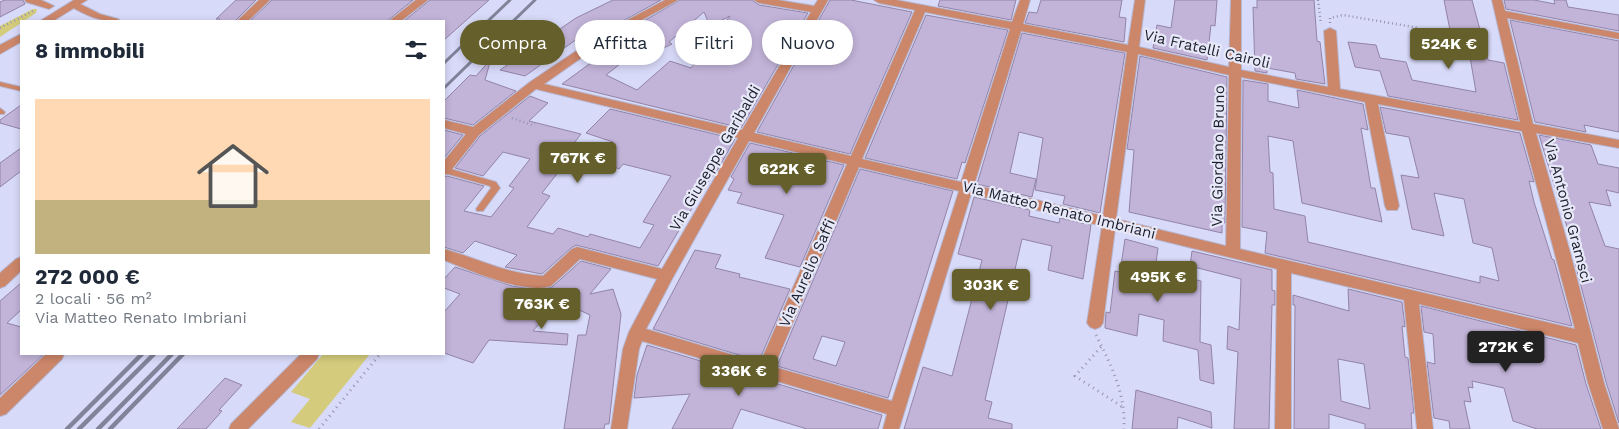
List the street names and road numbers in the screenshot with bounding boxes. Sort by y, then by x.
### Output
street label: Via Fratelli Cairoli [1142,26,1272,72]
street label: Via Giuseppe Garibaldi [666,82,764,234]
street label: Via Giordano Bruno [1208,85,1228,227]
street label: Via Antonio Gramsci [1540,137,1596,285]
street label: Via Matteo Renato Imbriani [961,177,1157,243]
street label: Via Aurelio Saffi [775,216,839,330]

